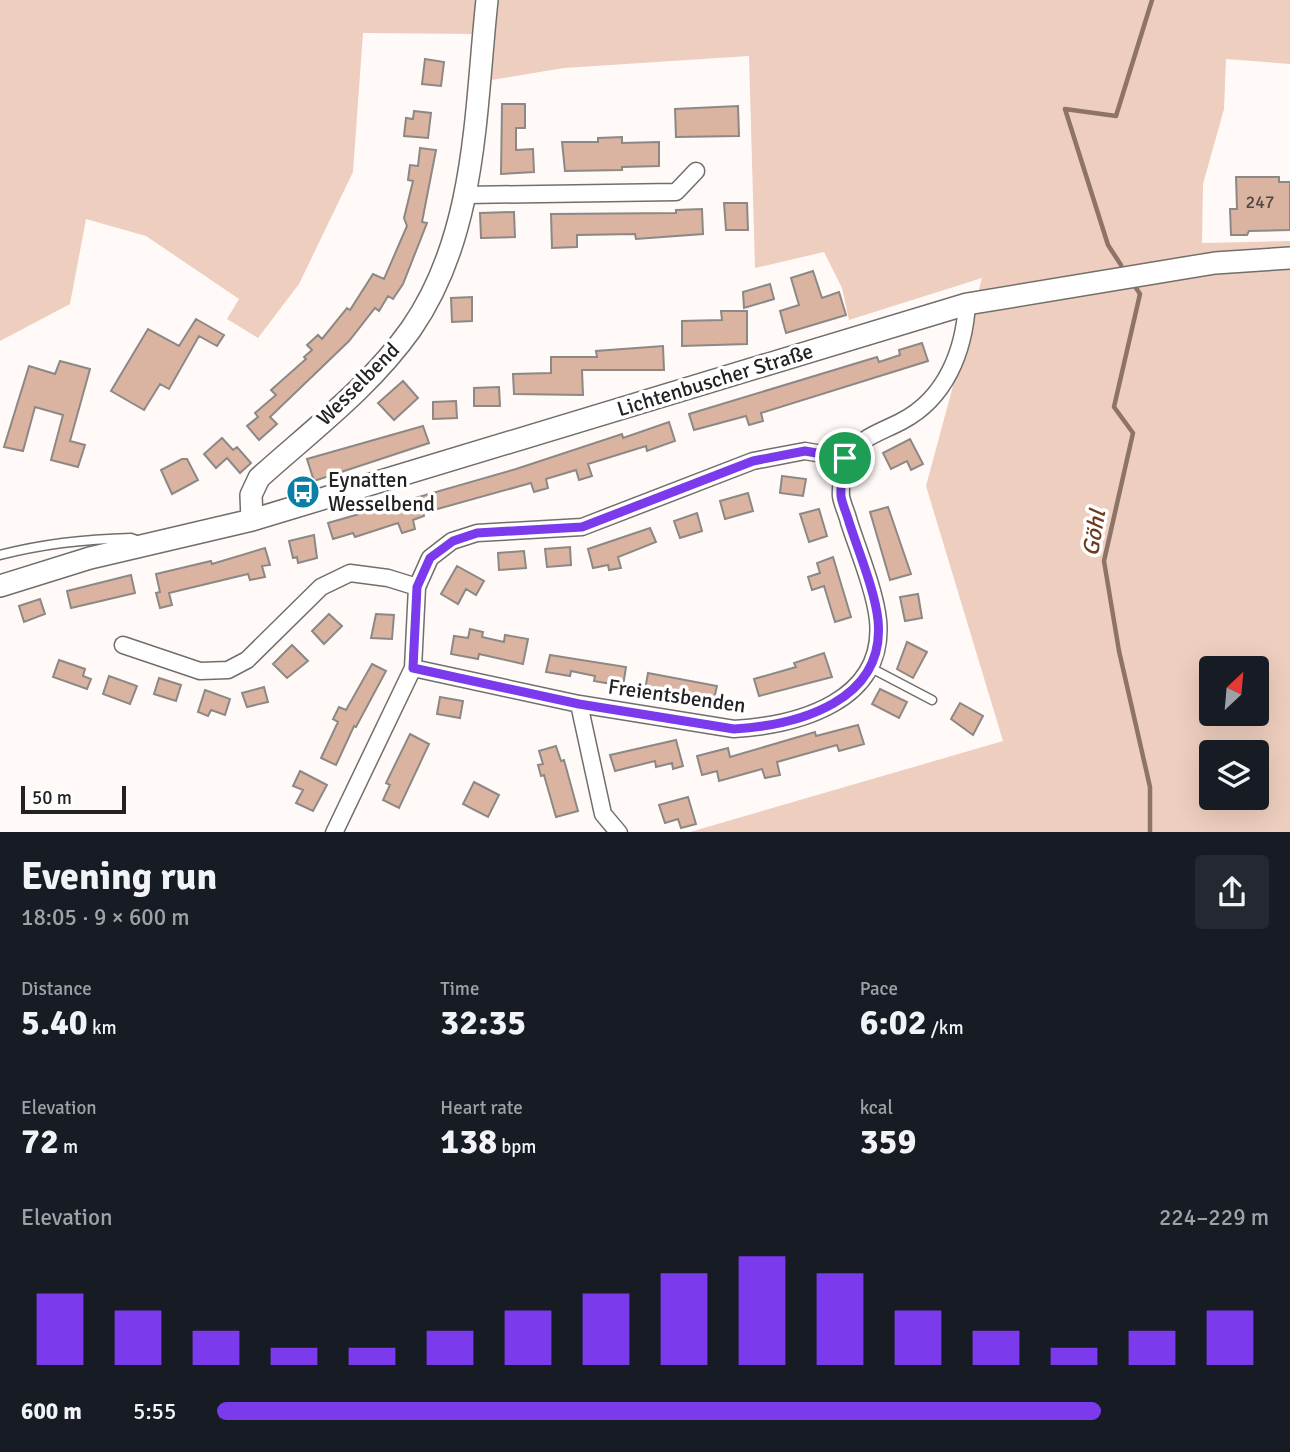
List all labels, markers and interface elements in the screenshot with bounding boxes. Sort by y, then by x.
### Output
house number: 247 [1245,191,1275,213]
street label: Wesselbend [311,337,405,431]
street label: Lichtenbuscher Straße [614,338,816,422]
pin [815,428,875,488]
icon: arrive [826,439,864,477]
place label: Eynatten Wesselbend [328,467,435,517]
bus stop icon: Eynatten Wesselbend [284,473,322,511]
water label: Göhl [1076,506,1113,558]
north arrow [1199,656,1269,726]
map controls [1199,656,1269,810]
street label: Freientsbenden [607,673,747,719]
button: layers [1199,740,1269,810]
scale bar [21,783,126,815]
text: 50 m [32,786,72,810]
text: Evening run [21,853,217,900]
button: share [1195,855,1269,929]
text: 18:05 · 9 × 600 m [21,903,190,932]
text: Distance [21,977,92,1001]
text: Time [440,977,479,1001]
text: Pace [860,977,898,1001]
text: 5.40 [21,1001,88,1044]
text: 32:35 [440,1001,526,1044]
text: 6:02 [860,1001,927,1044]
text: km [88,1016,117,1040]
text: /km [927,1016,964,1040]
text: Elevation [21,1096,97,1120]
text: Heart rate [440,1096,523,1120]
text: kcal [860,1096,893,1120]
text: 72 [21,1120,59,1163]
text: 138 [440,1120,497,1163]
text: 359 [860,1120,916,1163]
text: m [59,1135,78,1159]
text: bpm [497,1135,536,1159]
text: Elevation [21,1203,113,1232]
text: 224–229 m [1159,1203,1269,1232]
text: 600 m [21,1397,82,1426]
text: 5:55 [133,1397,176,1426]

